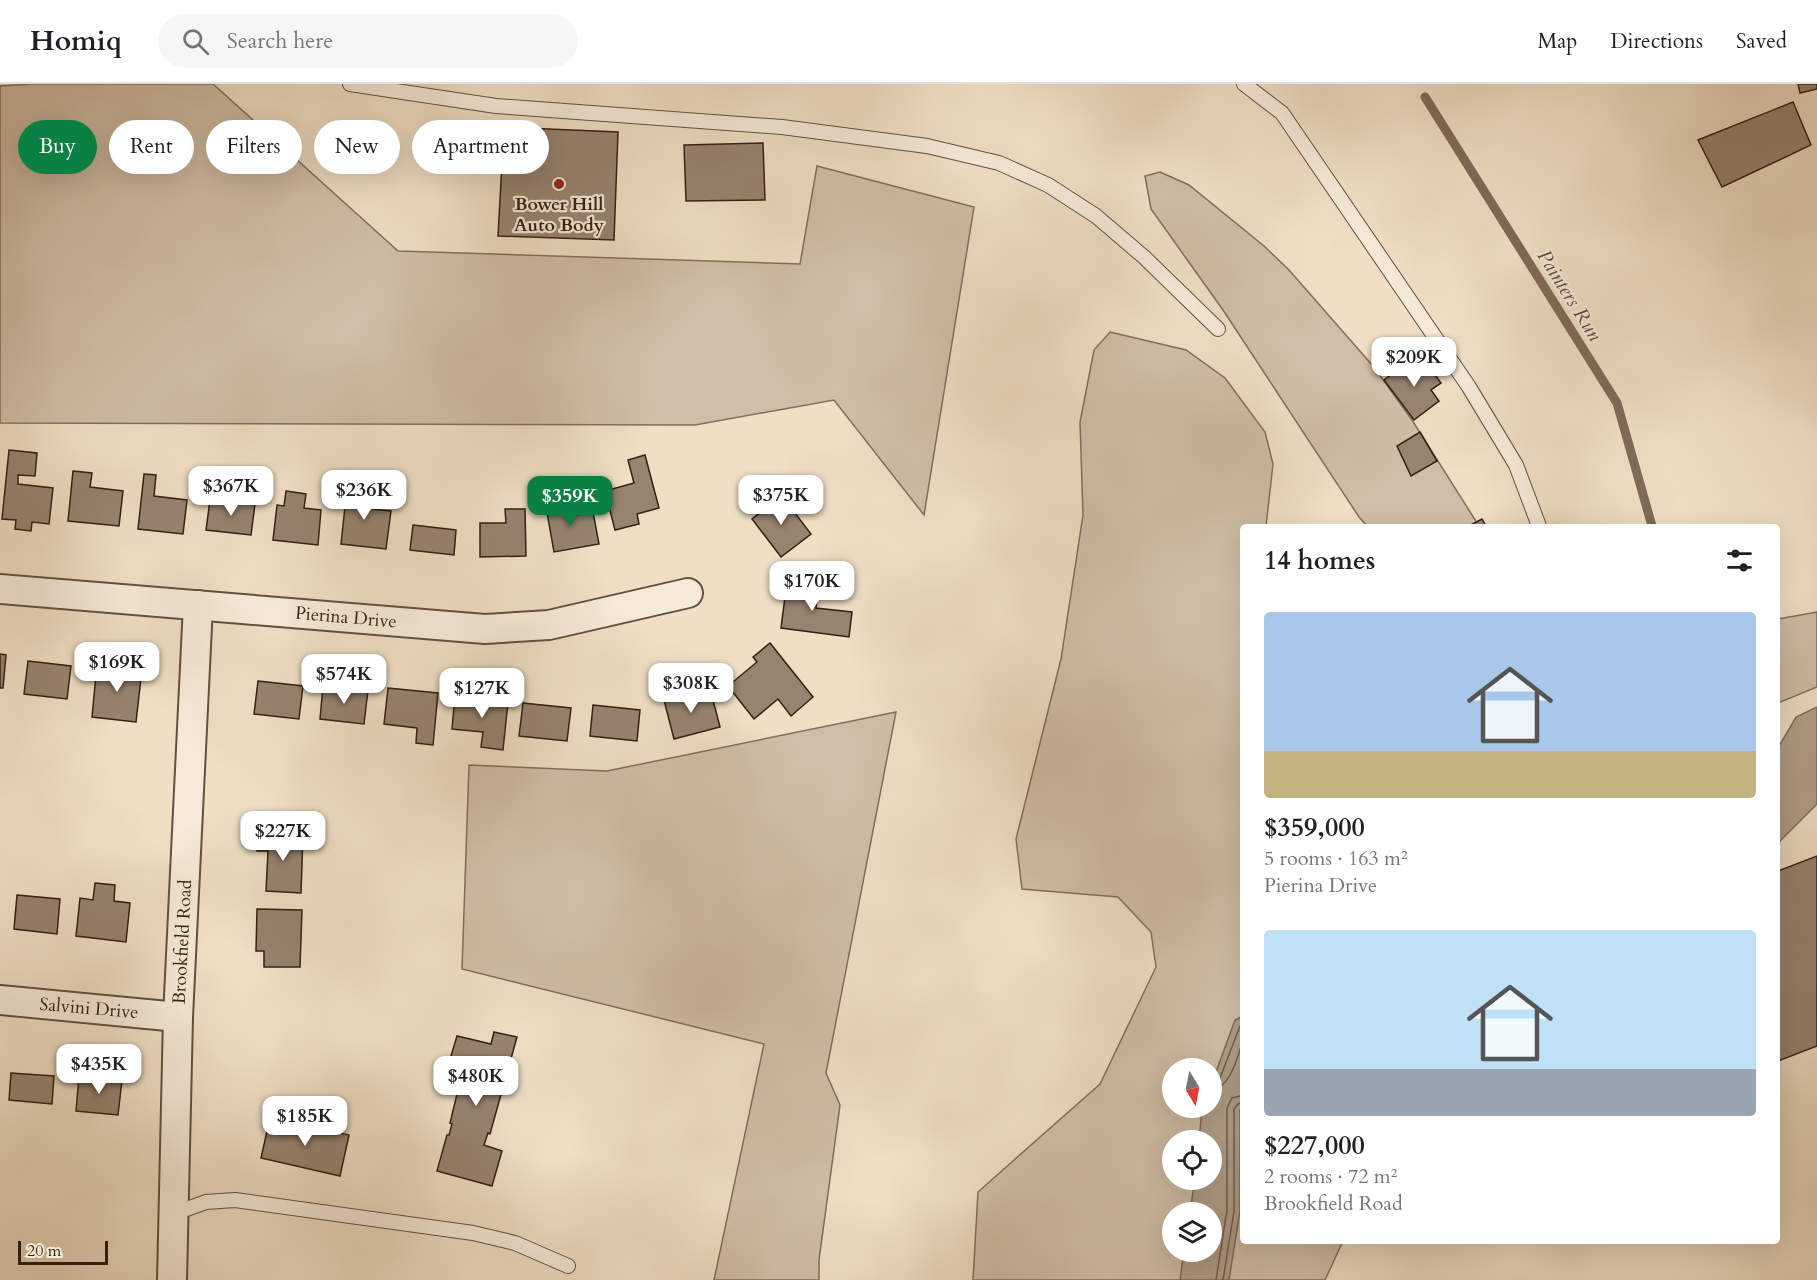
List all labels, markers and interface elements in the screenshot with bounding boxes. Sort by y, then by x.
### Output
search box [158,14,578,68]
text: Homiq [30,22,122,60]
icon: search [179,25,212,58]
text: Search here [227,26,333,56]
text: Map [1537,27,1577,56]
text: Directions [1610,27,1703,56]
text: Saved [1736,27,1787,56]
chip: Buy [18,120,97,174]
chip: Rent [109,120,194,174]
chip: Filters [206,120,302,174]
chip: New [314,120,400,174]
chip: Apartment [412,120,549,174]
marker: Bower Hill Auto Body [552,177,566,191]
place label: Bower Hill Auto Body [514,192,605,238]
water label: Painters Run [1531,244,1608,346]
pin: $209K [1372,337,1456,388]
text: $209K [1385,343,1443,370]
pin: $367K [189,466,273,517]
pin: $236K [322,470,406,521]
text: $367K [202,472,260,499]
pin: $375K [739,475,823,526]
text: $236K [335,476,393,503]
pin: $359K [528,476,612,527]
text: $375K [752,481,810,508]
text: $359K [541,482,599,509]
text: 14 homes [1264,543,1375,578]
icon: filters [1723,544,1756,577]
pin: $170K [770,561,854,612]
text: $170K [783,567,841,594]
street label: Pierina Drive [294,601,398,634]
pin: $169K [75,642,159,693]
text: $169K [88,648,146,675]
icon: home [1456,651,1564,759]
pin: $574K [302,654,386,705]
text: $574K [315,660,373,687]
pin: $308K [649,663,733,714]
pin: $127K [440,668,524,719]
text: $308K [662,669,720,696]
text: $127K [453,674,511,701]
text: $359,000 [1264,810,1365,845]
pin: $227K [241,811,325,862]
text: $227K [254,817,312,844]
text: 5 rooms · 163 m² [1264,845,1408,872]
text: Pierina Drive [1264,872,1377,899]
street label: Brookfield Road [167,879,198,1005]
icon: home [1456,969,1564,1077]
street label: Salvini Drive [38,992,139,1025]
pin: $435K [57,1044,141,1095]
text: $435K [70,1050,128,1077]
pin: $480K [434,1056,518,1107]
north arrow [1162,1058,1222,1118]
map controls [1162,1058,1222,1262]
text: $480K [447,1062,505,1089]
pin: $185K [263,1096,347,1147]
text: $185K [276,1102,334,1129]
text: $227,000 [1264,1128,1365,1163]
button: locate [1162,1130,1222,1190]
text: 2 rooms · 72 m² [1264,1163,1397,1190]
text: Brookfield Road [1264,1190,1403,1217]
button: layers [1162,1202,1222,1262]
scale bar [18,1238,108,1266]
text: 20 m [27,1240,61,1262]

